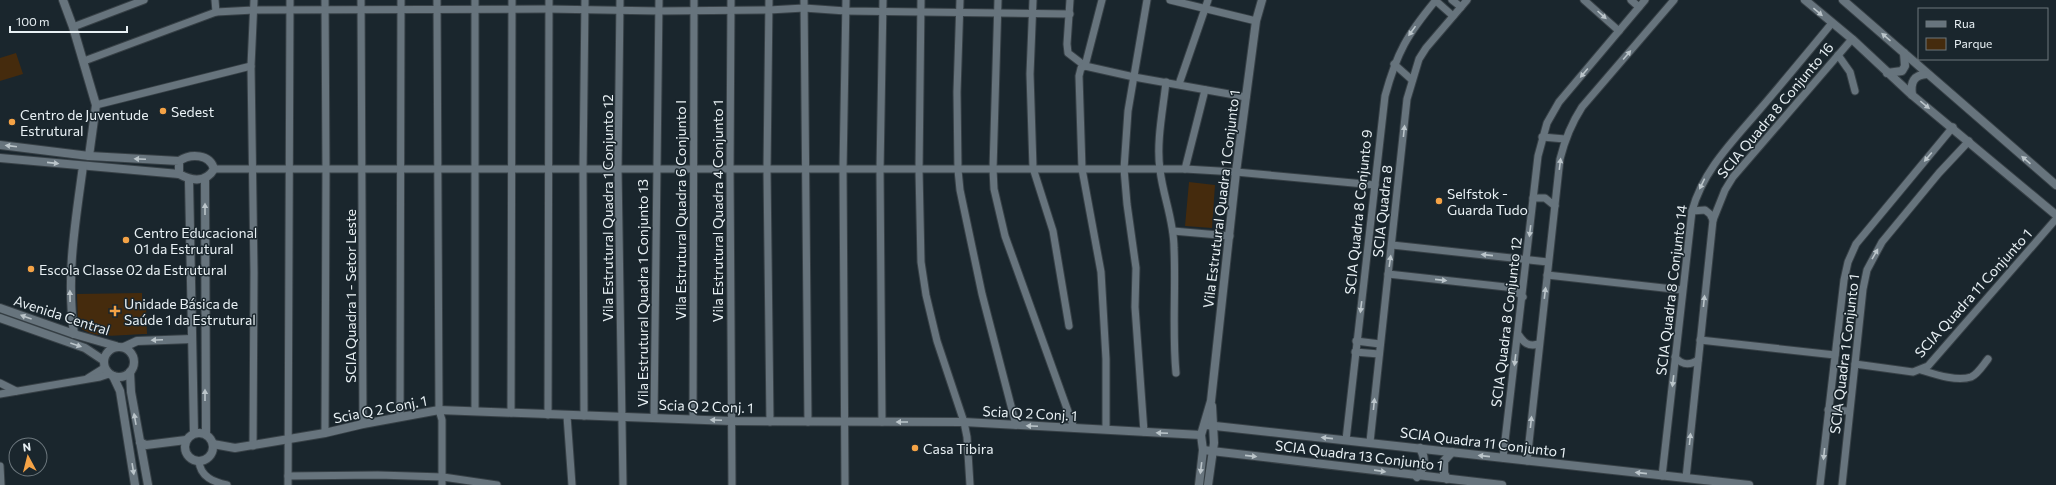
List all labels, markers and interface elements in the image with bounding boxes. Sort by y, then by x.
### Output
one-way arrow [1813,7,1824,16]
scale bar [10,8,127,34]
legend [1918,8,2048,60]
one-way arrow [1596,11,1607,20]
text: 100 m [16,14,50,28]
text: Rua [1954,16,1975,30]
one-way arrow [1408,25,1416,36]
one-way arrow [1881,33,1891,42]
text: Parque [1954,36,1992,50]
street label: SCIA Quadra 8 Conjunto 16 [1713,39,1837,181]
one-way arrow [1622,50,1631,60]
one-way arrow [1579,67,1588,78]
street label: Vila Estrutural Quadra 1 Conjunto 1 [1199,89,1243,309]
street label: Vila Estrutural Quadra 1 Conjunto 12 [599,94,616,322]
street label: Vila Estrutural Quadra 6 Conjunto I [672,100,689,320]
street label: Vila Estrutural Quadra 4 Conjunto 1 [709,100,726,322]
one-way arrow [1919,100,1930,109]
place label: Sedest [171,103,214,120]
place label: Centro de Juventude Estrutural [20,106,149,139]
marker: Sedest [158,106,168,116]
marker: Centro de Juventude Estrutural [7,117,17,127]
one-way arrow [1401,125,1407,137]
street label: SCIA Quadra 8 Conjunto 9 [1341,129,1375,295]
one-way arrow [5,143,17,149]
one-way arrow [1923,152,1932,163]
one-way arrow [2021,155,2032,164]
one-way arrow [133,156,146,162]
one-way arrow [1557,158,1563,170]
one-way arrow [47,160,59,166]
street label: SCIA Quadra 8 [1369,164,1395,258]
one-way arrow [1699,178,1705,190]
street label: Vila Estrutural Quadra 1 Conjunto 13 [634,179,651,407]
place label: Selfstok - Guarda Tudo [1447,185,1528,218]
marker: Selfstok - Guarda Tudo [1434,196,1444,206]
one-way arrow [202,202,208,215]
street label: SCIA Quadra 8 Conjunto 14 [1652,203,1690,376]
street label: SCIA Quadra 1 - Setor Leste [342,209,359,383]
place label: Centro Educacional 01 da Estrutural [134,224,257,257]
one-way arrow [1526,225,1533,237]
street label: SCIA Quadra 11 Conjunto 1 [1911,225,2035,361]
marker: Centro Educacional 01 da Estrutural [121,235,131,245]
street label: SCIA Quadra 8 Conjunto 12 [1487,236,1525,408]
one-way arrow [1872,248,1879,259]
one-way arrow [1481,252,1493,259]
one-way arrow [1387,254,1393,267]
place label: Escola Classe 02 da Estrutural [39,261,227,278]
marker: Escola Classe 02 da Estrutural [26,264,36,274]
street label: SCIA Quadra 1 Conjunto 1 [1826,273,1862,435]
one-way arrow [1435,277,1447,283]
one-way arrow [1542,287,1548,299]
one-way arrow [67,289,73,302]
street label: Avenida Central [12,291,112,339]
place label: Unidade Básica de Saúde 1 da Estrutural [124,295,256,328]
one-way arrow [1701,295,1707,307]
one-way arrow [1357,301,1364,313]
marker: Unidade Básica de Saúde 1 da Estrutural [109,305,121,317]
one-way arrow [20,314,32,320]
one-way arrow [151,337,163,344]
one-way arrow [71,342,83,348]
one-way arrow [1512,354,1518,366]
one-way arrow [1669,375,1676,387]
one-way arrow [202,388,208,401]
street label: Scia Q 2 Conj. 1 [332,392,428,426]
street label: Scia Q 2 Conj. 1 [658,396,754,416]
one-way arrow [1371,398,1378,410]
street label: Scia Q 2 Conj. 1 [982,402,1078,424]
one-way arrow [132,413,138,425]
one-way arrow [1528,416,1534,428]
one-way arrow [710,417,722,424]
one-way arrow [895,419,908,425]
one-way arrow [1026,422,1038,429]
street label: SCIA Quadra 11 Conjunto 1 [1399,423,1567,461]
one-way arrow [1156,430,1168,437]
one-way arrow [1687,433,1693,445]
one-way arrow [1321,435,1333,441]
street label: SCIA Quadra 13 Conjunto 1 [1274,436,1444,474]
north arrow [8,437,48,477]
text: N [22,440,32,454]
place label: Casa Tibira [923,440,994,457]
marker: Casa Tibira [910,443,920,453]
one-way arrow [1820,448,1827,460]
one-way arrow [1245,453,1257,459]
one-way arrow [1478,453,1490,459]
one-way arrow [1198,462,1204,474]
one-way arrow [130,463,136,475]
one-way arrow [1374,468,1386,475]
one-way arrow [1635,470,1647,477]

